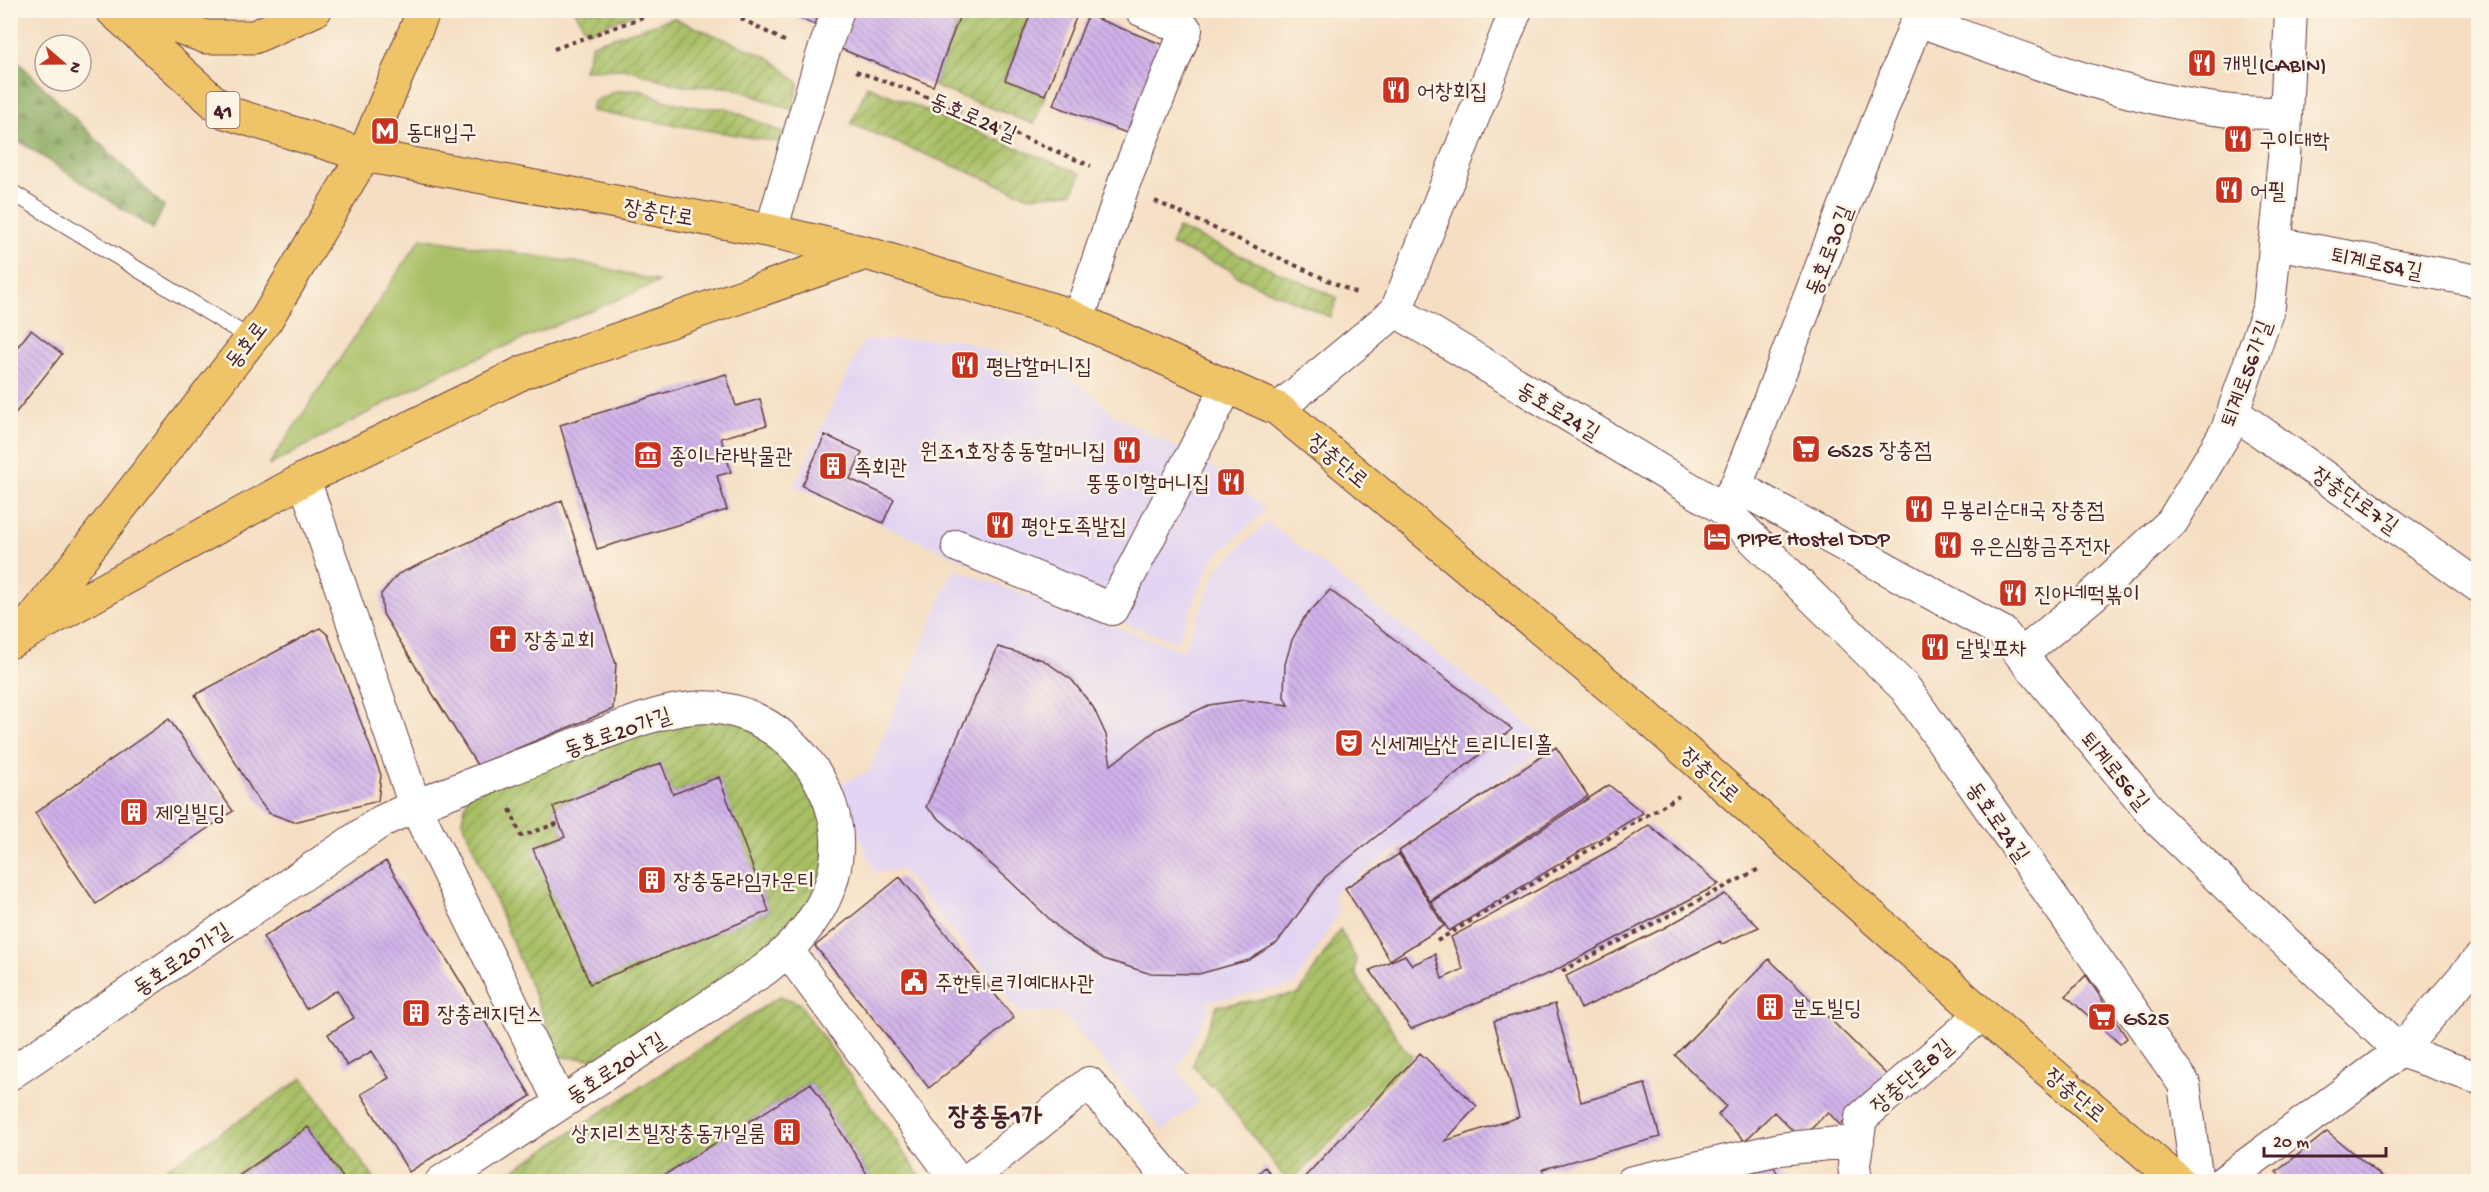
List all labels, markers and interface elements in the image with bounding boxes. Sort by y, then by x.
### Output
north arrow [33,33,93,93]
restaurant icon: 캐빈(CABIN) [2186,47,2218,79]
place label: 캐빈(CABIN) [2223,54,2327,80]
text: N [63,59,85,76]
restaurant icon: 어창회집 [1380,74,1412,106]
place label: 어창회집 [1417,81,1488,107]
street label: 동호로24길 [925,90,1020,150]
road number: 41 [206,92,240,128]
metro station icon: 동대입구 [369,115,401,147]
place label: 동대입구 [406,122,477,148]
restaurant icon: 구이대학 [2222,123,2254,155]
place label: 구이대학 [2259,130,2330,156]
restaurant icon: 어필 [2213,174,2245,206]
place label: 어필 [2250,181,2286,207]
street label: 장충단로 [621,196,695,234]
street label: 동호로30길 [1803,202,1861,300]
street label: 퇴계로54길 [2328,244,2425,288]
street label: 퇴계로56가길 [2218,317,2280,431]
street label: 동호로 [222,318,275,375]
restaurant icon: 평남할머니집 [949,349,981,381]
place label: 평남할머니집 [986,356,1092,382]
street label: 동호로24길 [1511,379,1603,448]
street label: 장충단로 [1301,430,1372,496]
supermarket icon: GS25 장충점 [1790,433,1822,465]
restaurant icon: 원조1호장충동할머니집 [1111,434,1143,466]
museum icon: 종이나라박물관 [632,439,664,471]
place label: GS25 장충점 [1827,440,1932,466]
place label: 원조1호장충동할머니집 [920,441,1106,467]
place label: 종이나라박물관 [669,446,793,472]
building icon: 족회관 [817,450,849,482]
place label: 족회관 [854,457,907,483]
street label: 장충단로7길 [2305,463,2402,542]
restaurant icon: 뚱뚱이할머니집 [1215,466,1247,498]
place label: 뚱뚱이할머니집 [1086,473,1210,499]
restaurant icon: 무봉리순대국 장충점 [1903,493,1935,525]
place label: 무봉리순대국 장충점 [1940,500,2105,526]
restaurant icon: 평안도족발집 [984,509,1016,541]
place label: 평안도족발집 [1021,516,1127,542]
hotel icon: PIPE Hostel DDP [1701,521,1733,553]
place label: PIPE Hostel DDP [1737,528,1891,554]
restaurant icon: 유은심황금주전자 [1932,529,1964,561]
place label: 유은심황금주전자 [1969,535,2111,562]
restaurant icon: 진아네떡볶이 [1997,577,2029,609]
place label: 진아네떡볶이 [2034,584,2140,610]
church icon: 장충교회 [487,623,519,655]
place label: 장충교회 [524,630,595,656]
restaurant icon: 달빛포차 [1919,631,1951,663]
place label: 달빛포차 [1956,638,2027,664]
street label: 동호로20가길 [561,704,676,765]
theatre icon: 신세계남산 트리니티홀 [1333,727,1365,759]
street label: 퇴계로56길 [2073,728,2153,817]
place label: 신세계남산 트리니티홀 [1370,733,1552,760]
street label: 장충단로 [1673,744,1743,810]
street label: 동호로24길 [1959,778,2033,869]
building icon: 제일빌딩 [118,796,150,828]
place label: 제일빌딩 [155,803,226,829]
building icon: 장충동라임카운티 [636,864,668,896]
place label: 장충동라임카운티 [673,871,815,897]
street label: 동호로20가길 [130,919,237,1003]
public building icon: 주한튀르키예대사관 [898,966,930,998]
place label: 주한튀르키예대사관 [935,973,1094,999]
building icon: 분도빌딩 [1754,991,1786,1023]
building icon: 장충레지던스 [400,997,432,1029]
place label: 분도빌딩 [1791,998,1862,1024]
supermarket icon: GS25 [2086,1001,2118,1033]
place label: 장충레지던스 [437,1004,543,1030]
place label: GS25 [2123,1008,2169,1034]
street label: 동호로20나길 [563,1029,671,1112]
street label: 장충단로8길 [1867,1035,1960,1121]
street label: 장충단로 [2038,1064,2109,1130]
district label: 장충동1가 [948,1104,1042,1135]
building icon: 상지리츠빌장충동카일룸 [771,1116,803,1148]
scale bar [2264,1120,2386,1158]
place label: 상지리츠빌장충동카일룸 [571,1123,766,1149]
text: 20 m [2273,1133,2309,1154]

